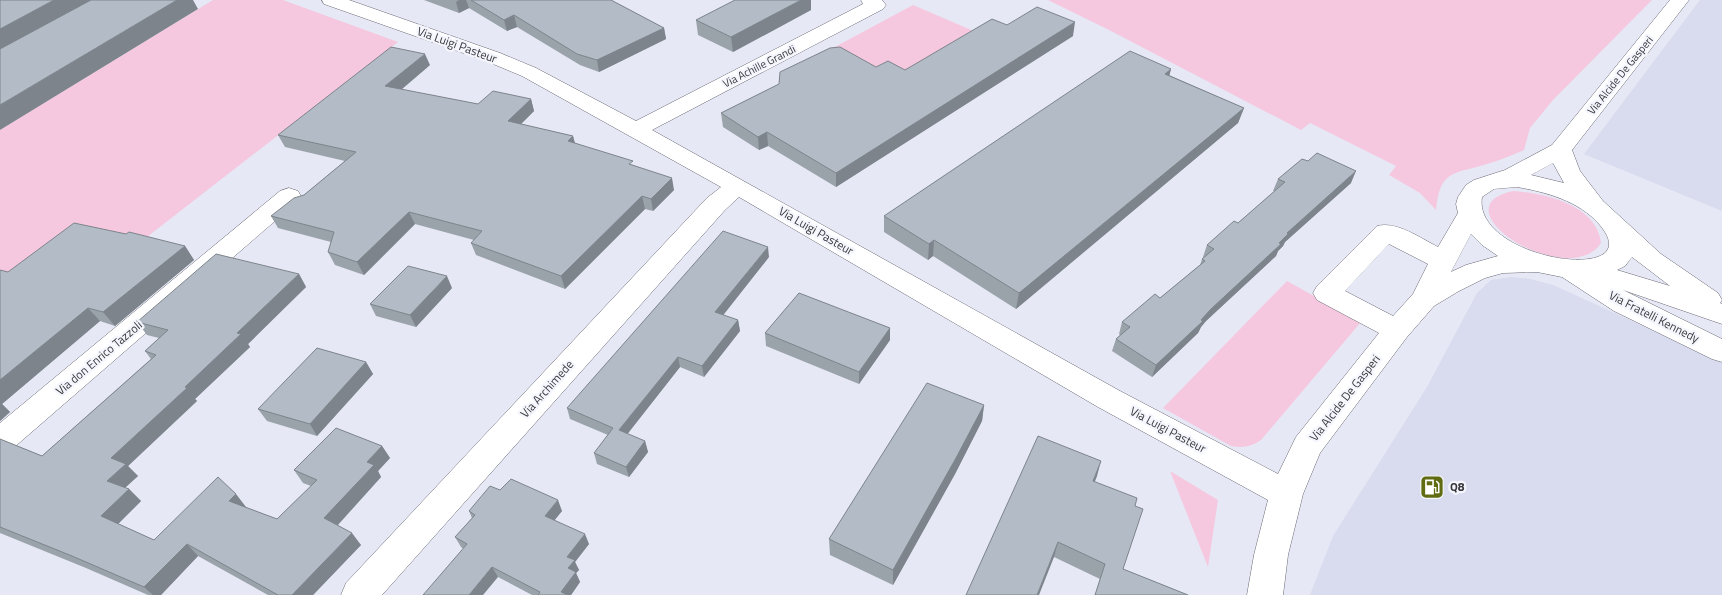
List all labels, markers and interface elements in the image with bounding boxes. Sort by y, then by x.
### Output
street label: Via Luigi Pasteur [415,21,500,68]
street label: Via Alcide De Gasperi [1583,32,1657,118]
street label: Via Achille Grandi [720,41,798,91]
street label: Via Luigi Pasteur [775,201,857,260]
street label: Via Fratelli Kennedy [1606,286,1703,348]
street label: Via don Enrico Tazzoli [51,316,146,400]
street label: Via Alcide De Gasperi [1305,350,1385,445]
street label: Via Archimede [515,355,578,422]
street label: Via Luigi Pasteur [1127,401,1210,458]
fuel station icon: Q8 [1419,474,1445,500]
place label: Q8 [1450,477,1465,496]

